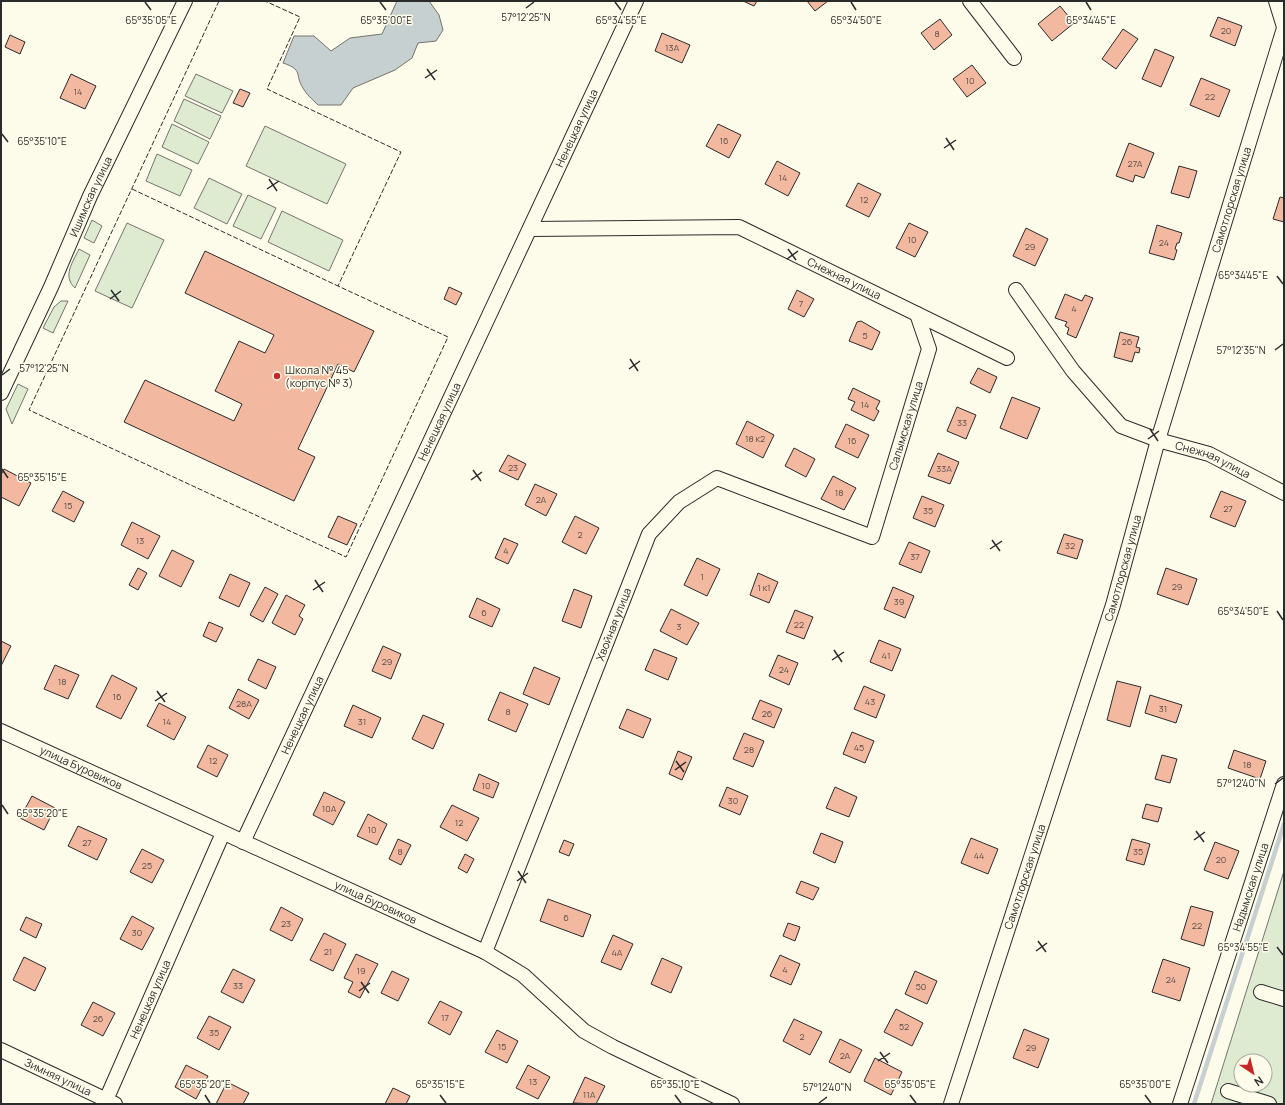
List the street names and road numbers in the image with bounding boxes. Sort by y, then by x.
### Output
street label: Ненецкая улица [551,86,601,169]
street label: Самотлорская улица [1208,145,1254,254]
street label: Ишимская улица [65,154,115,239]
street label: Снежная улица [805,254,884,302]
street label: Салымская улица [885,379,926,472]
street label: Ненецкая улица [414,380,464,463]
street label: Снежная улица [1174,437,1253,481]
street label: Самотлорская улица [1100,513,1144,623]
street label: Хвойная улица [592,585,634,663]
street label: Ненецкая улица [277,673,327,757]
street label: улица Буровиков [38,742,125,792]
street label: Самотлорская улица [1000,822,1048,931]
street label: Надымская улица [1229,841,1271,933]
street label: улица Буровиков [333,876,420,927]
street label: Ненецкая улица [126,957,174,1041]
street label: Зимняя улица [22,1054,94,1099]

